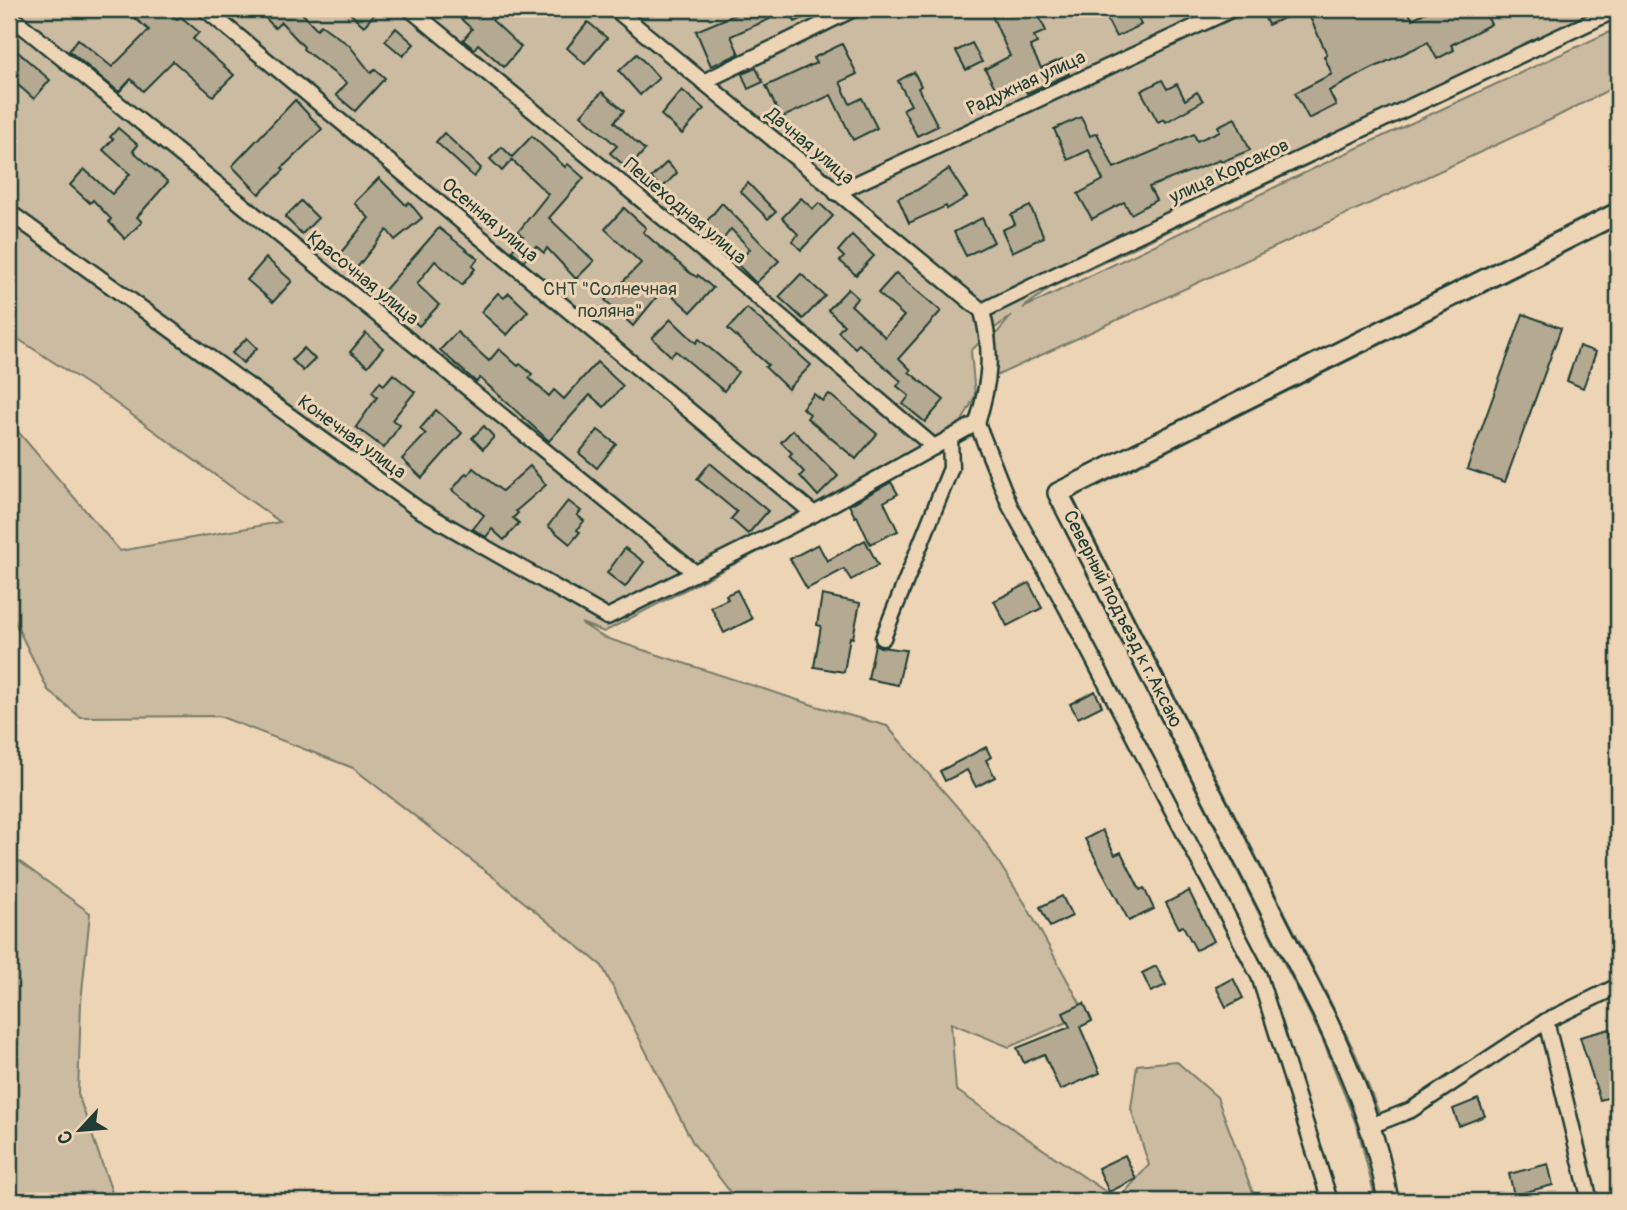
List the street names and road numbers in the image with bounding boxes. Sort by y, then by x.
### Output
street label: Радужная улица [963,45,1090,121]
street label: Дачная улица [760,101,859,190]
street label: улица Корсаков [1164,133,1293,210]
street label: Пешеходная улица [619,153,752,270]
street label: Осенняя улица [437,172,544,268]
street label: Красочная улица [302,226,424,330]
street label: Конечная улица [293,390,411,484]
street label: Северный подъезд к г.Аксаю [1058,506,1188,732]

